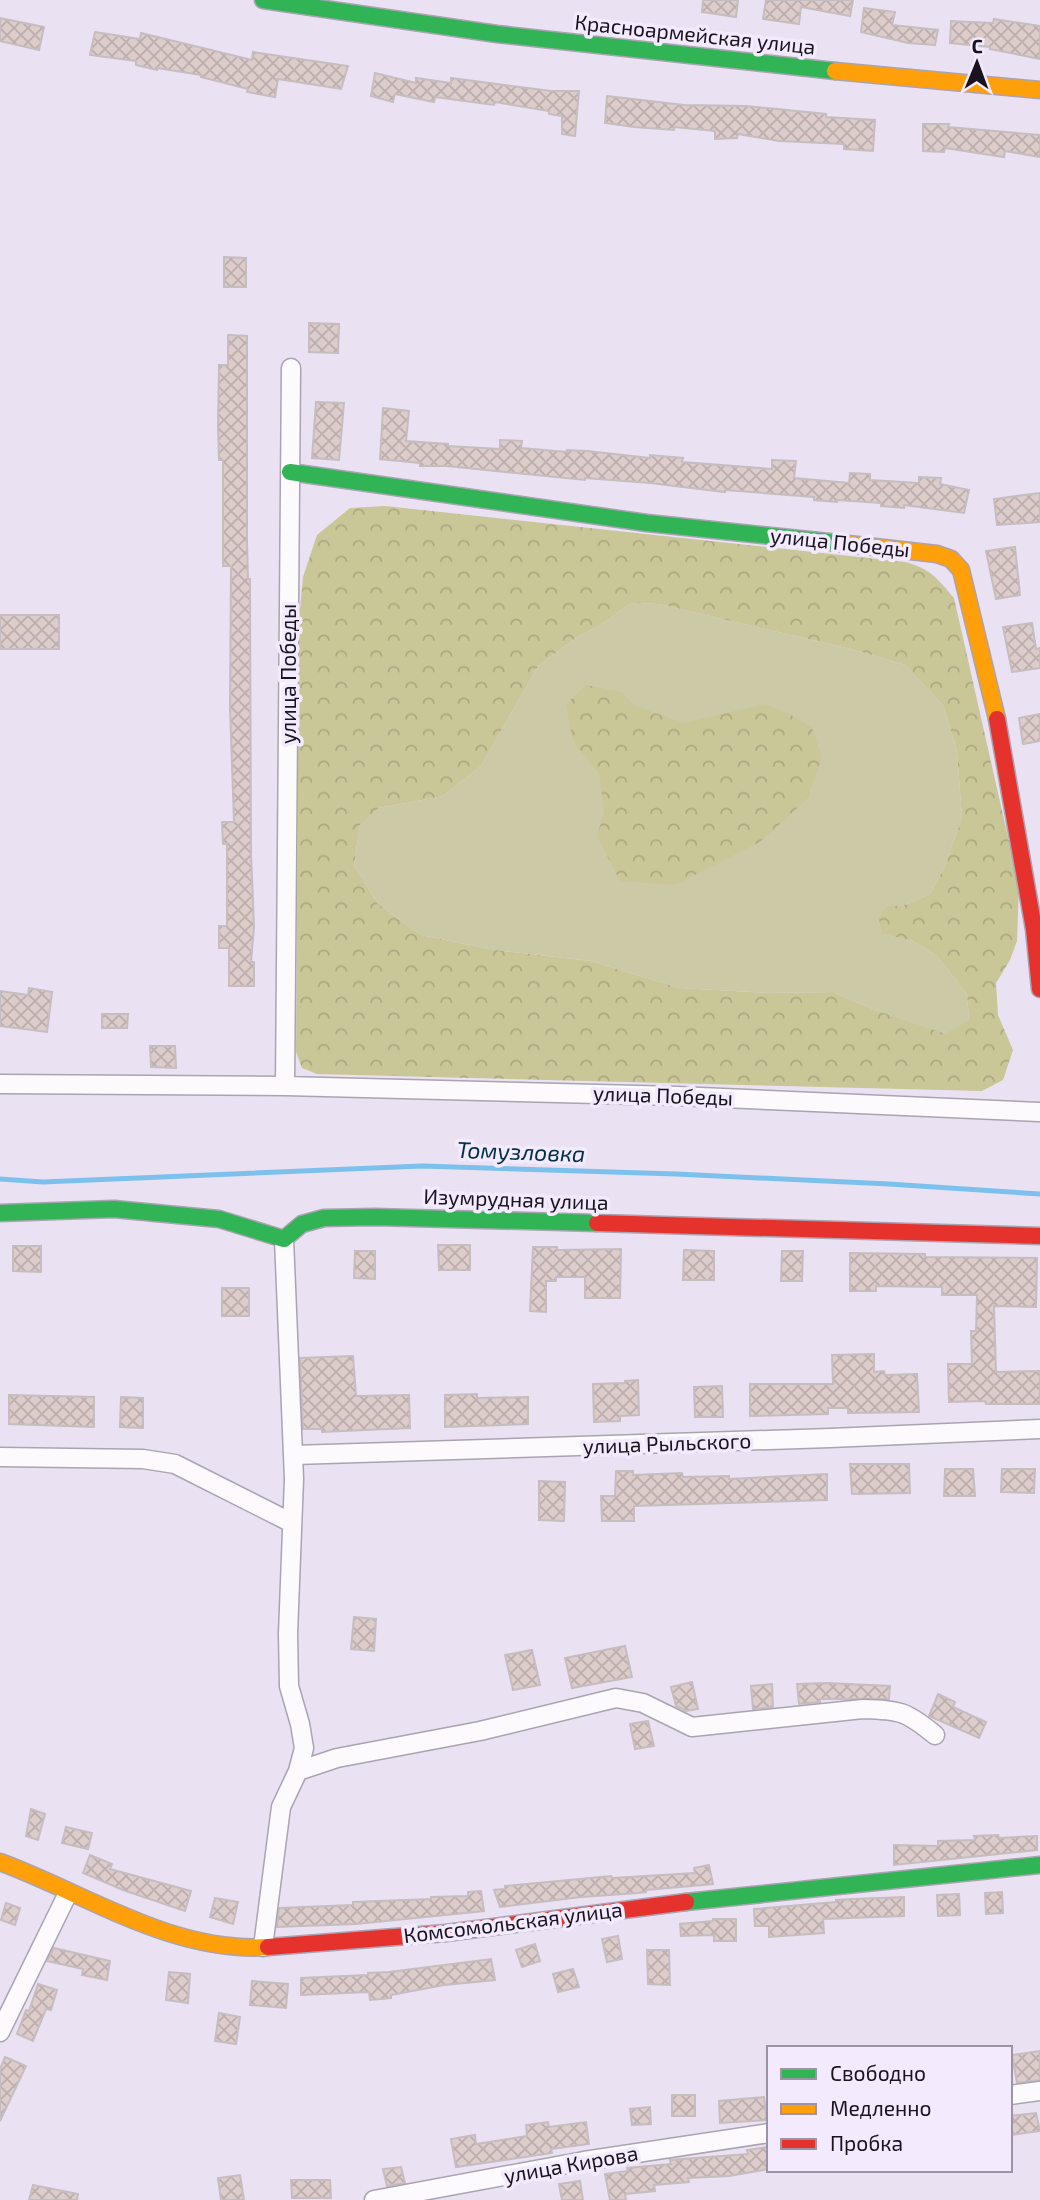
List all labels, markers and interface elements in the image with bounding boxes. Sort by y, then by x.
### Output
street label: Красноармейская улица [573,8,817,60]
north arrow [942,28,1012,98]
text: С [972,34,983,57]
street label: улица Победы [769,522,911,562]
street label: улица Победы [275,604,301,744]
street label: улица Победы [593,1080,733,1110]
water label: Томузловка [456,1135,586,1167]
street label: Изумрудная улица [423,1183,609,1215]
street label: улица Рыльского [582,1427,752,1459]
street label: Комсомольская улица [402,1896,624,1948]
legend [767,2046,1012,2172]
text: Свободно [830,2060,926,2085]
text: Медленно [830,2095,932,2120]
text: Пробка [830,2130,903,2155]
street label: улица Кирова [502,2139,640,2189]

